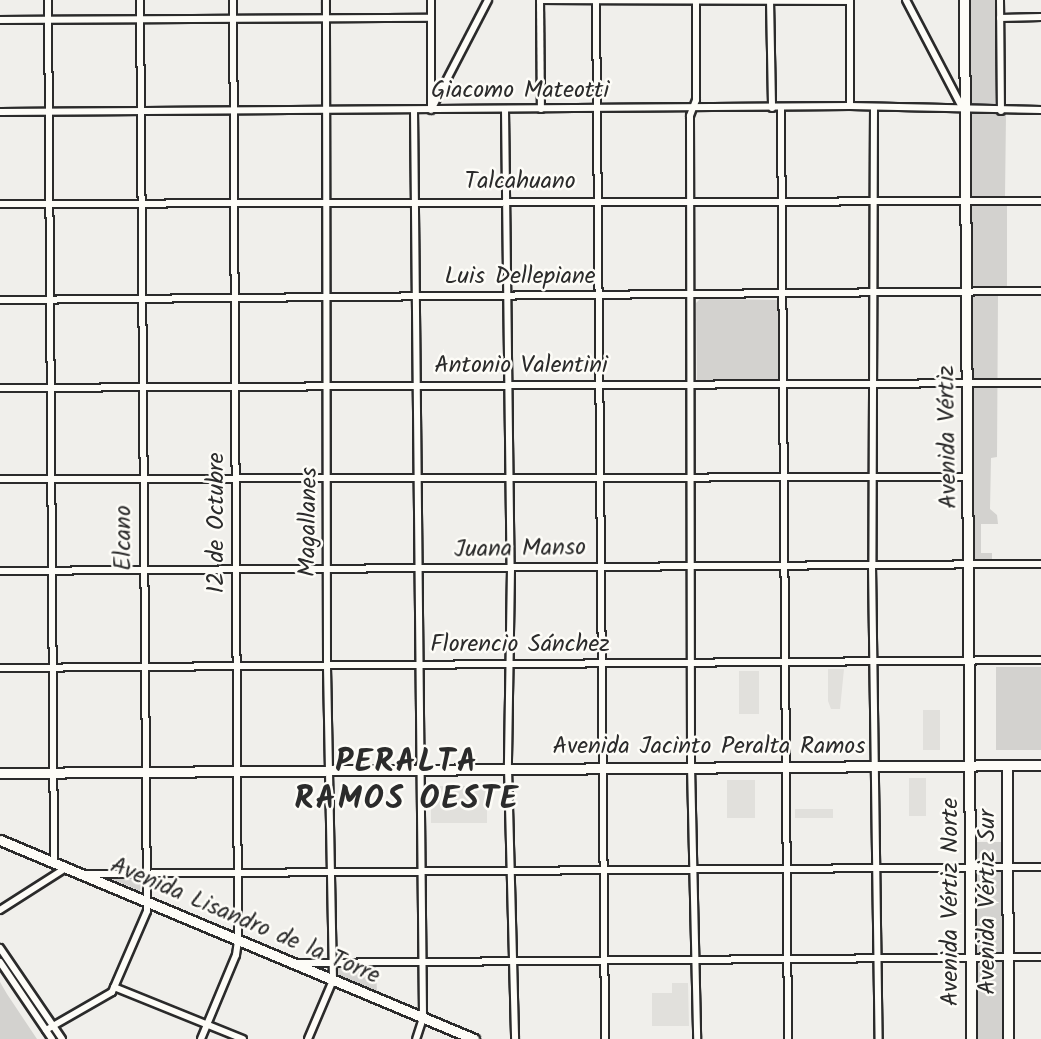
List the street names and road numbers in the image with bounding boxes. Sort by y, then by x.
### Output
street label: Giacomo Mateotti [431,77,609,105]
street label: Talcahuano [464,168,576,196]
street label: Luis Dellepiane [444,263,596,291]
street label: Antonio Valentini [434,352,608,380]
street label: Avenida Vértiz [932,365,964,509]
street label: 12 de Octubre [203,452,231,594]
street label: Magallanes [294,467,324,577]
street label: Elcano [110,505,138,571]
street label: Juana Manso [454,533,586,565]
street label: Florencio Sánchez [430,631,610,659]
street label: Avenida Jacinto Peralta Ramos [553,733,865,761]
street label: Avenida Vértiz Norte [937,798,965,1006]
street label: Avenida Vértiz Sur [974,809,1002,995]
street label: Avenida Lisandro de la Torre [106,851,384,991]

